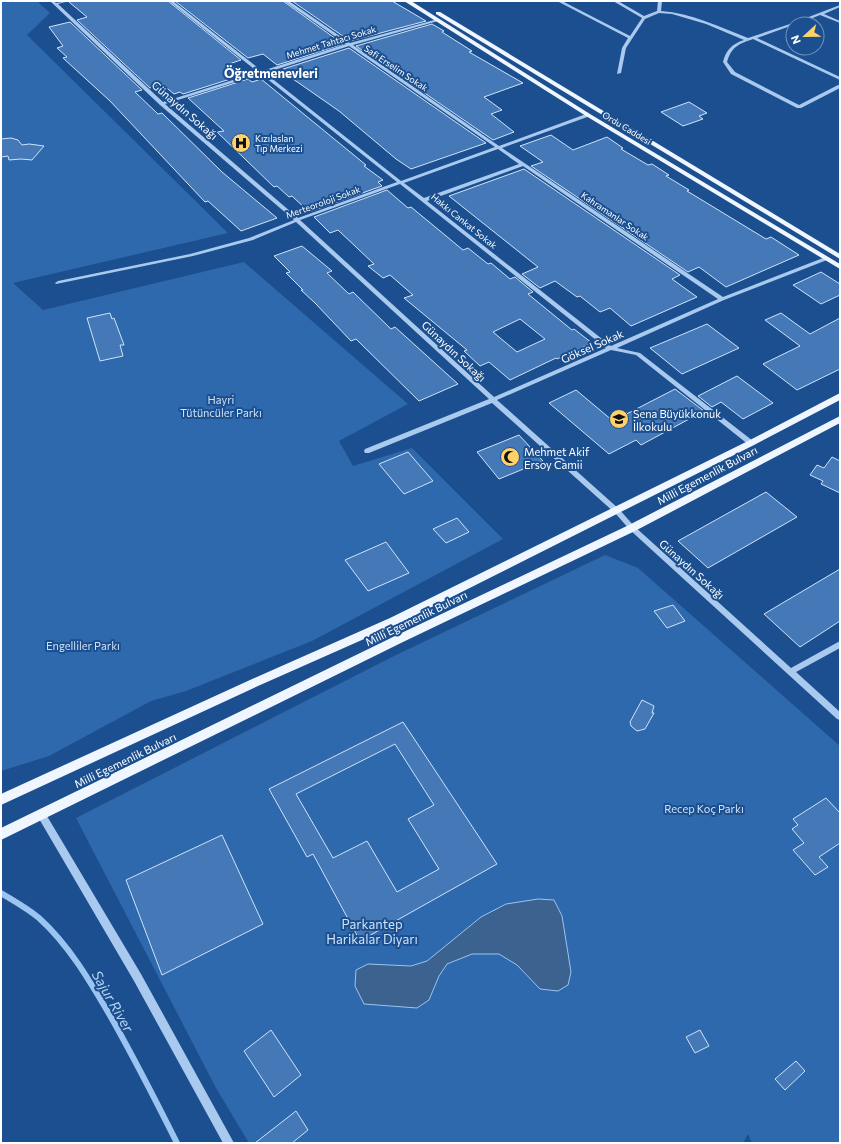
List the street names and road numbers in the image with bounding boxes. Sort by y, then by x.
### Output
street label: Mehmet Tahtacı Sokak [285,23,377,61]
street label: Safi Erselim Sokak [362,43,430,93]
street label: Günaydın Sokağı [149,78,221,142]
street label: Ordu Caddesi [601,109,653,147]
street label: Merteoroloji Sokak [284,183,362,221]
street label: Kahramanlar Sokak [579,189,651,243]
street label: Hakkı Cankat Sokak [429,191,499,251]
street label: Günaydın Sokağı [419,318,489,384]
street label: Göksel Sokak [559,326,625,366]
street label: Milli Egemenlik Bulvarı [654,443,760,507]
street label: Günaydın Sokağı [657,536,727,602]
street label: Milli Egemenlik Bulvarı [363,588,469,648]
street label: Milli Egemenlik Bulvarı [72,730,178,790]

